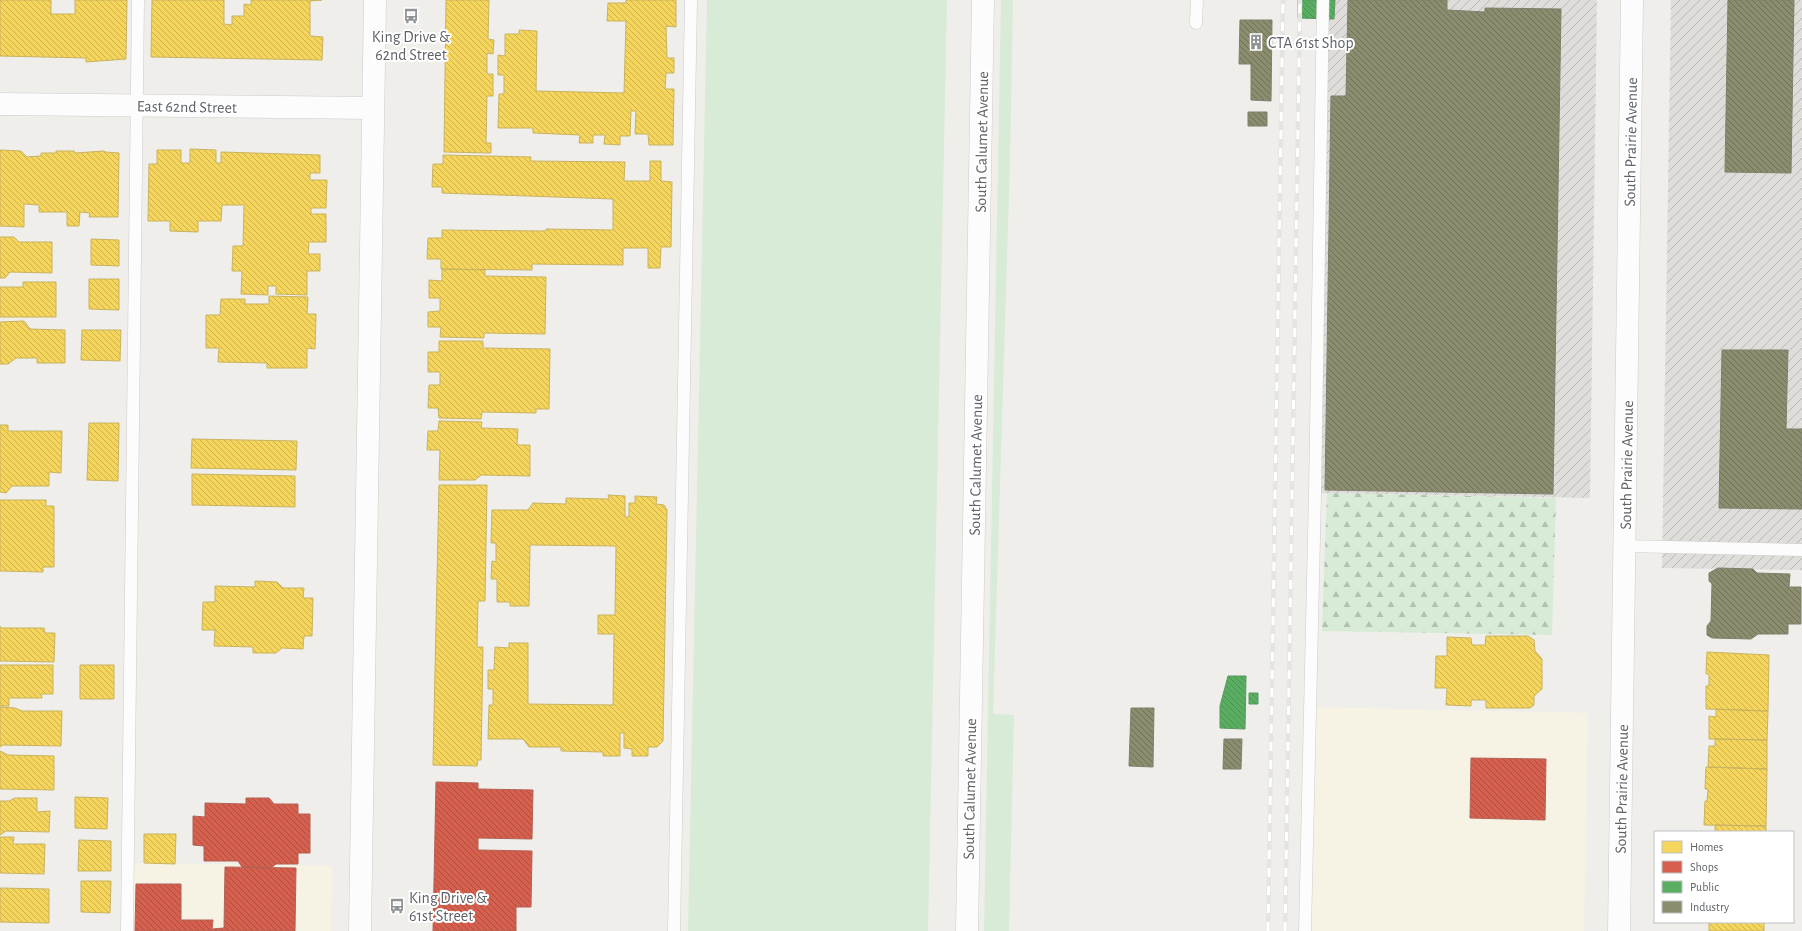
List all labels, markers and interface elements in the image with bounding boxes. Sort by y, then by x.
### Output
bus stop icon: King Drive & 62nd Street [402,7,420,25]
place label: King Drive & 62nd Street [372,29,450,63]
building icon: CTA 61st Shop [1247,33,1265,51]
place label: CTA 61st Shop [1268,35,1354,51]
street label: South Calumet Avenue [973,71,991,213]
street label: South Prairie Avenue [1622,77,1640,207]
street label: East 62nd Street [137,98,237,116]
street label: South Calumet Avenue [967,394,985,536]
street label: South Prairie Avenue [1618,400,1636,530]
street label: South Calumet Avenue [961,718,979,860]
street label: South Prairie Avenue [1613,724,1631,854]
legend [1654,831,1794,923]
text: Homes [1690,841,1723,853]
text: Shops [1690,861,1718,873]
text: Public [1690,881,1719,893]
place label: King Drive & 61st Street [409,890,487,924]
bus stop icon: King Drive & 61st Street [388,897,406,915]
text: Industry [1690,901,1729,914]

